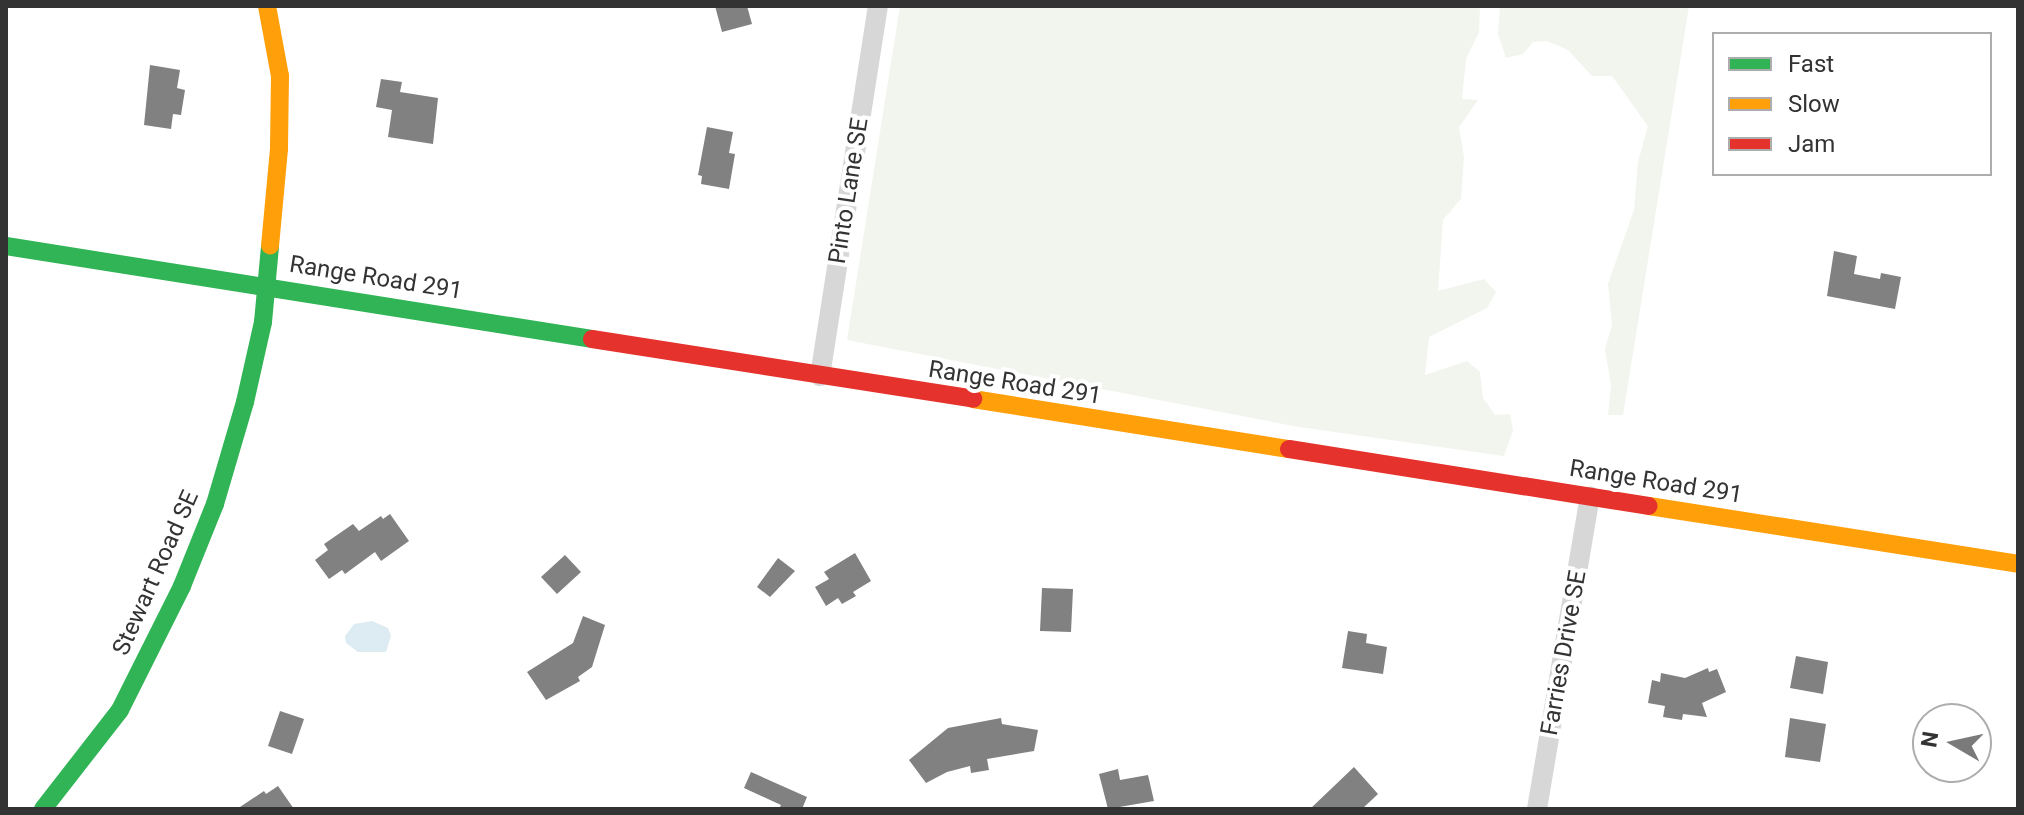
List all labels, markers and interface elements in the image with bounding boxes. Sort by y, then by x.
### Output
legend [1712,32,1992,176]
text: Fast [1788,50,1834,78]
text: Slow [1788,90,1840,118]
street label: Pinto Lane SE [823,116,875,266]
text: Jam [1788,130,1835,158]
street label: Range Road 291 [287,250,465,306]
street label: Range Road 291 [926,355,1104,411]
street label: Range Road 291 [1567,454,1745,510]
street label: Stewart Road SE [107,486,205,660]
street label: Farries Drive SE [1535,568,1593,738]
north arrow [1912,703,1992,783]
text: N [1916,730,1943,749]

